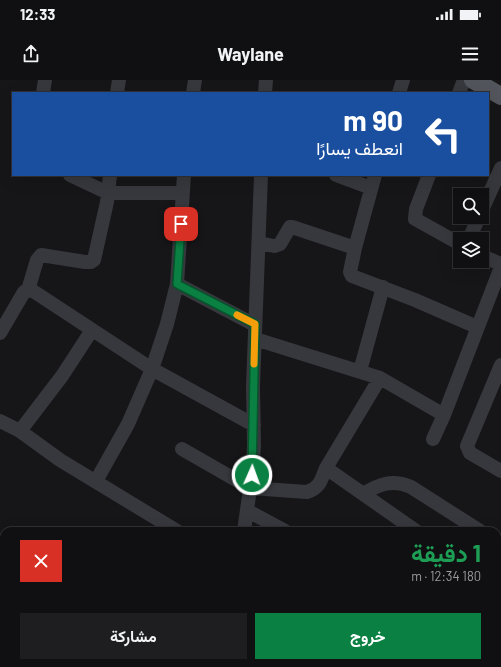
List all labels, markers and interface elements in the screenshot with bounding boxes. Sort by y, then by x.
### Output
text: 12:33 [20,5,55,23]
icon: share [20,43,42,65]
text: Waylane [217,43,284,65]
icon: menu [459,43,481,65]
text: 90 m [343,103,403,137]
icon: left [417,108,469,160]
text: انعطف يسارًا [316,137,403,159]
map controls [453,188,489,268]
button: search [453,188,489,224]
pin [164,207,198,241]
icon: arrive [170,213,192,235]
button: layers [453,232,489,268]
position arrow [231,454,273,496]
text: 1 دقيقة [411,538,481,567]
button: close [20,540,62,582]
text: 180 m · 12:34 [411,568,481,584]
button: مشاركة [20,613,247,659]
button: خروج [255,613,481,659]

